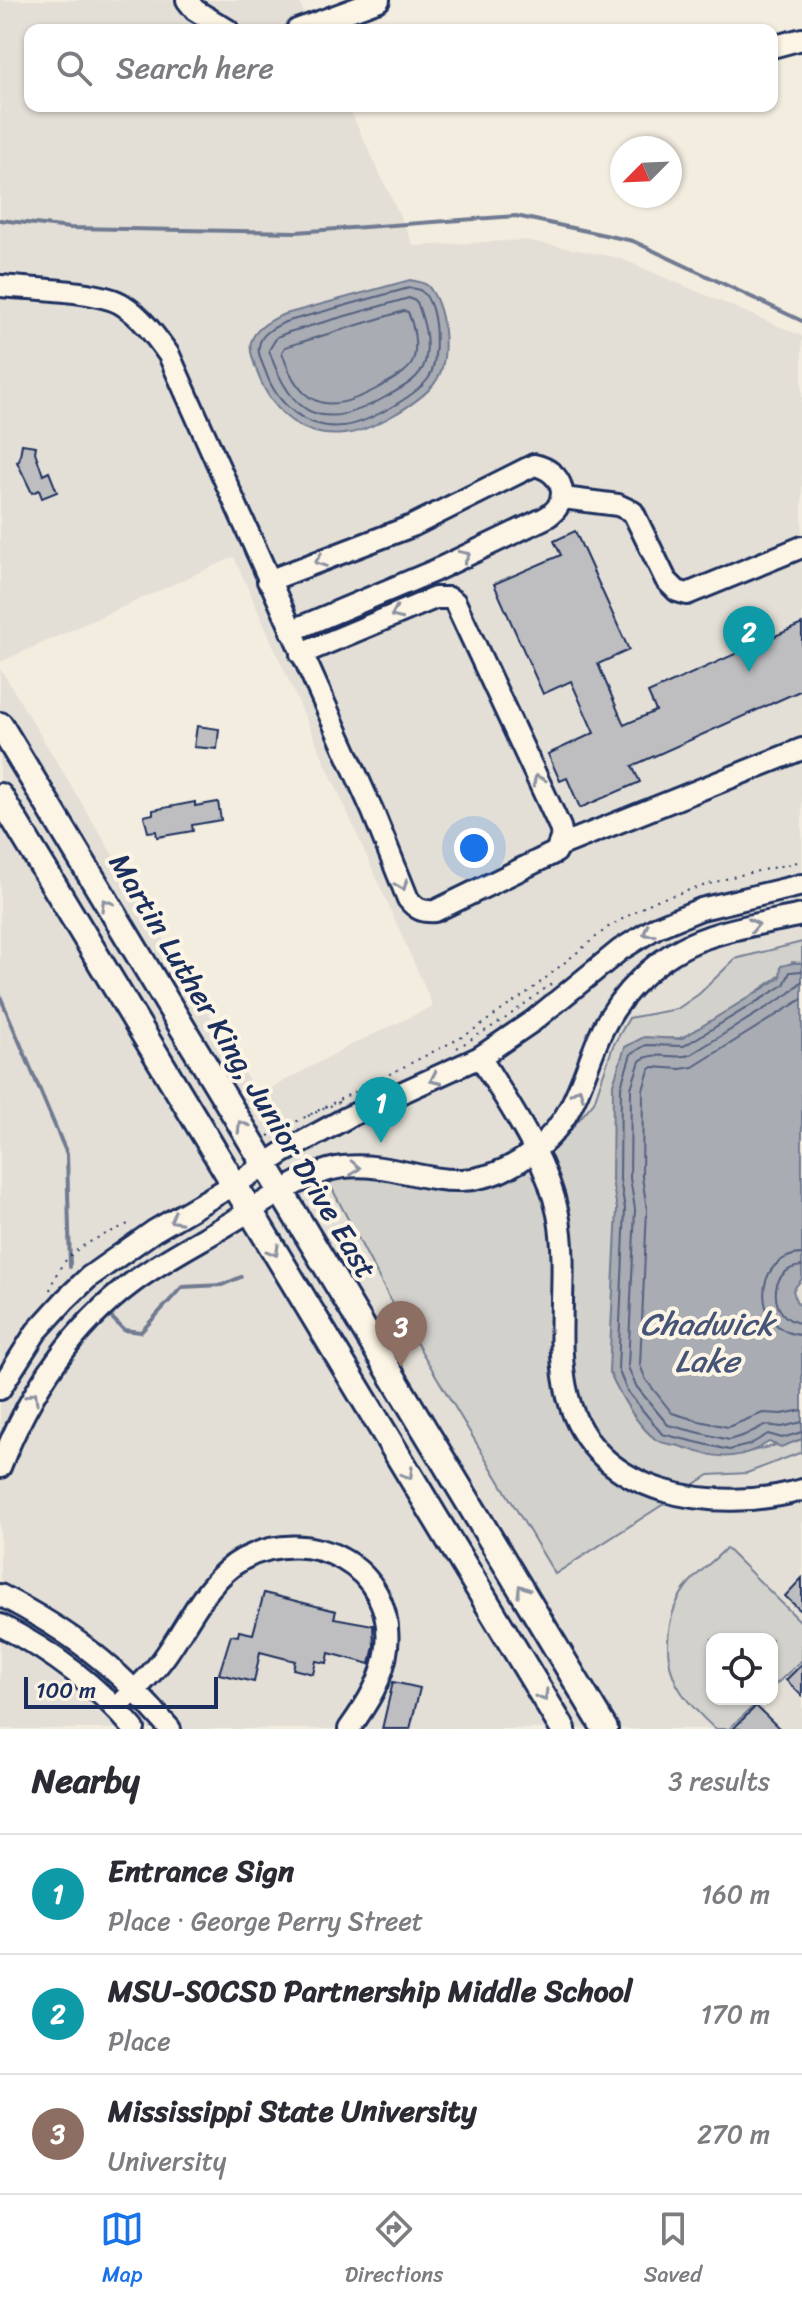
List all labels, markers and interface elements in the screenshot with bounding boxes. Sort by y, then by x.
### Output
search box [24,24,778,112]
text: Search here [116,41,274,95]
icon: search [52,46,96,90]
north arrow [610,136,682,208]
one-way arrow [457,550,472,566]
one-way arrow [314,551,328,568]
one-way arrow [390,604,405,620]
pin: 2 [723,606,775,672]
one-way arrow [532,774,548,789]
your location [454,828,494,868]
street label: Martin Luther King, Junior Drive East [94,842,392,1290]
one-way arrow [393,877,409,891]
one-way arrow [101,898,116,913]
one-way arrow [748,918,761,935]
one-way arrow [642,923,657,938]
one-way arrow [428,1069,443,1085]
pin: 1 [355,1077,407,1143]
one-way arrow [568,1087,585,1101]
one-way arrow [237,1120,252,1134]
one-way arrow [349,1159,362,1176]
one-way arrow [169,1209,184,1225]
one-way arrow [264,1242,280,1257]
water label: Chadwick Lake [640,1296,778,1390]
pin: 3 [375,1301,427,1367]
one-way arrow [23,1391,39,1406]
one-way arrow [398,1465,414,1480]
one-way arrow [516,1584,532,1599]
map controls [706,1633,778,1705]
button: locate [706,1633,778,1705]
text: 100 m [36,1671,96,1710]
scale bar [24,1673,218,1709]
one-way arrow [533,1687,549,1702]
text: Nearby [32,1751,140,1811]
text: 3 results [668,1758,770,1804]
text: Entrance Sign [108,1844,294,1898]
text: 1 [52,1871,64,1917]
text: 160 m [701,1871,770,1917]
text: Place · George Perry Street [108,1898,423,1944]
text: MSU-SOCSD Partnership Middle School [108,1964,632,2018]
text: 2 [50,1991,66,2037]
text: 170 m [701,1991,770,2037]
text: Place [108,2018,171,2064]
text: Mississippi State University [108,2084,477,2138]
text: 3 [51,2111,65,2157]
text: 270 m [697,2111,770,2157]
text: University [108,2138,226,2184]
tab: Map [100,2207,144,2294]
tab: Directions [345,2207,443,2294]
tab: Saved [644,2207,702,2294]

